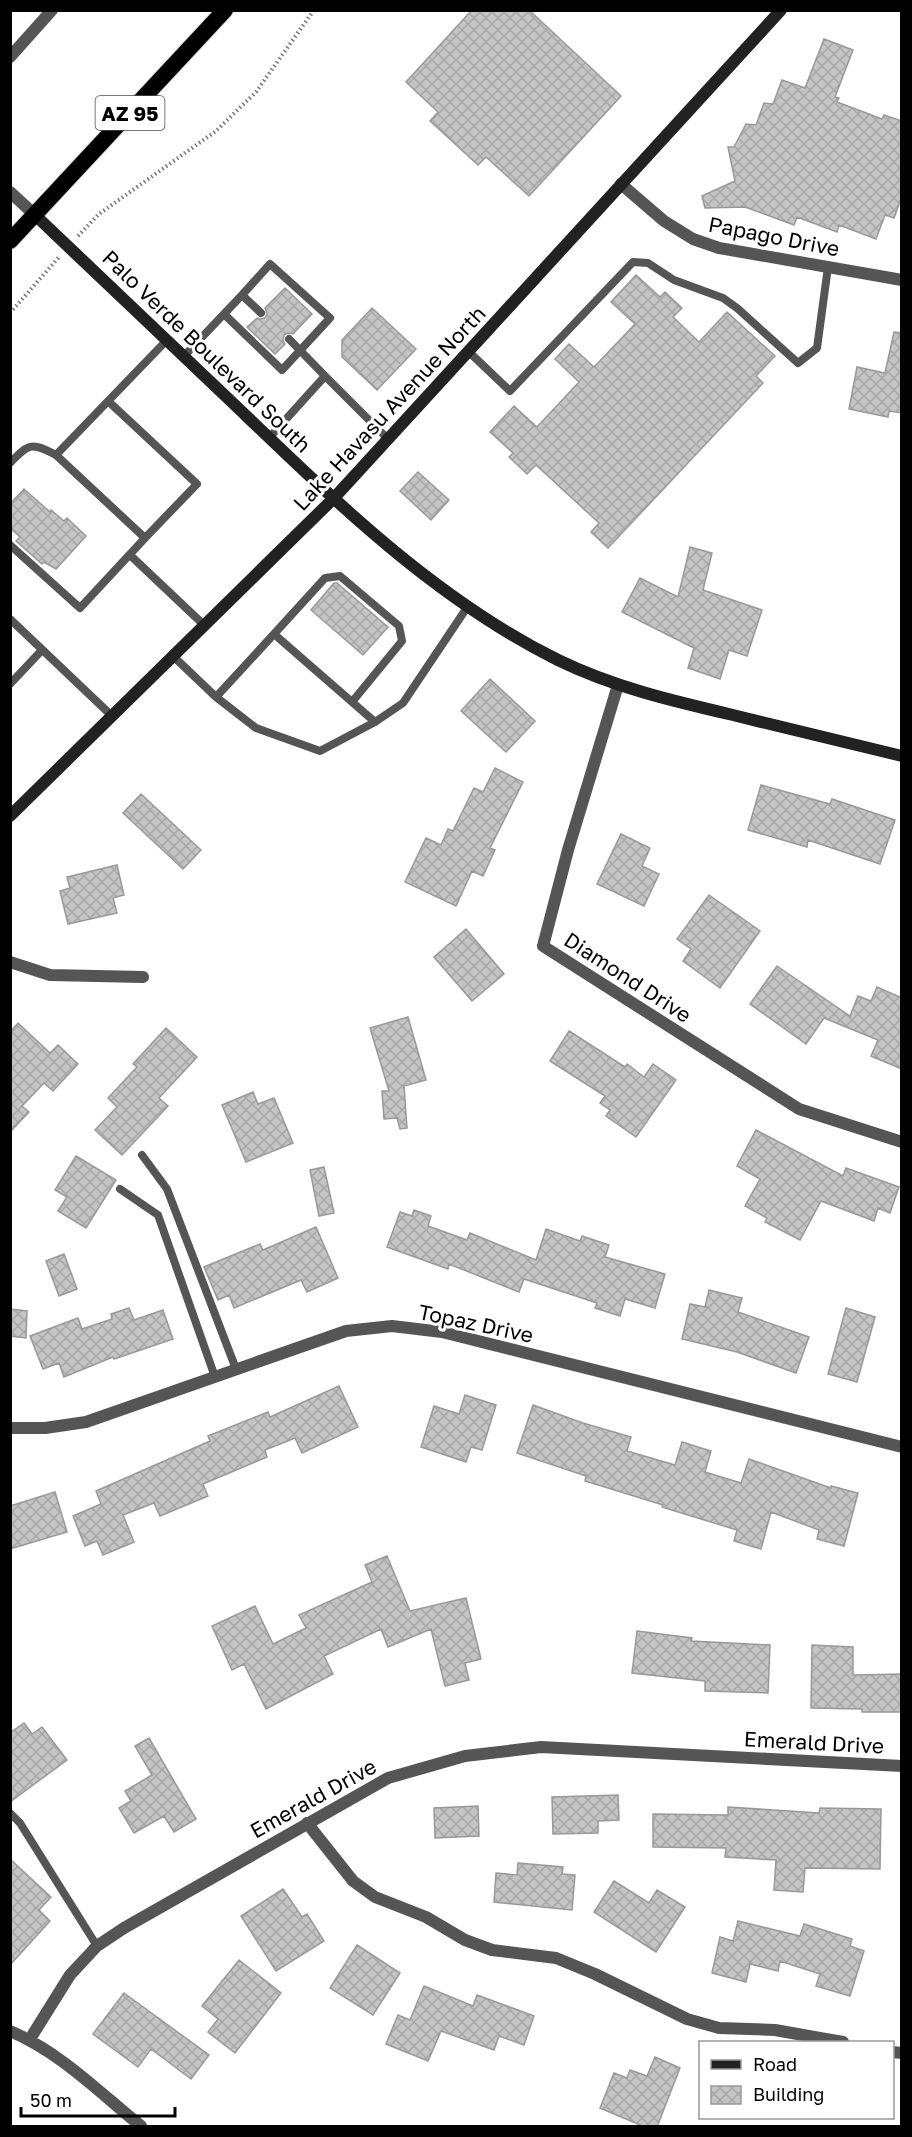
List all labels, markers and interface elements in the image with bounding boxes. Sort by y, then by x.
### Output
road number: AZ 95 [96,96,164,130]
street label: Papago Drive [706,211,842,261]
street label: Palo Verde Boulevard South [97,244,317,458]
street label: Lake Havasu Avenue North [287,300,491,516]
street label: Diamond Drive [559,926,697,1028]
street label: Topaz Drive [416,1298,536,1348]
street label: Emerald Drive [743,1725,885,1759]
street label: Emerald Drive [245,1753,381,1843]
legend [699,2041,894,2119]
text: Road [753,2053,797,2075]
scale bar [21,2080,176,2118]
text: Building [753,2083,824,2105]
text: 50 m [30,2089,72,2111]

